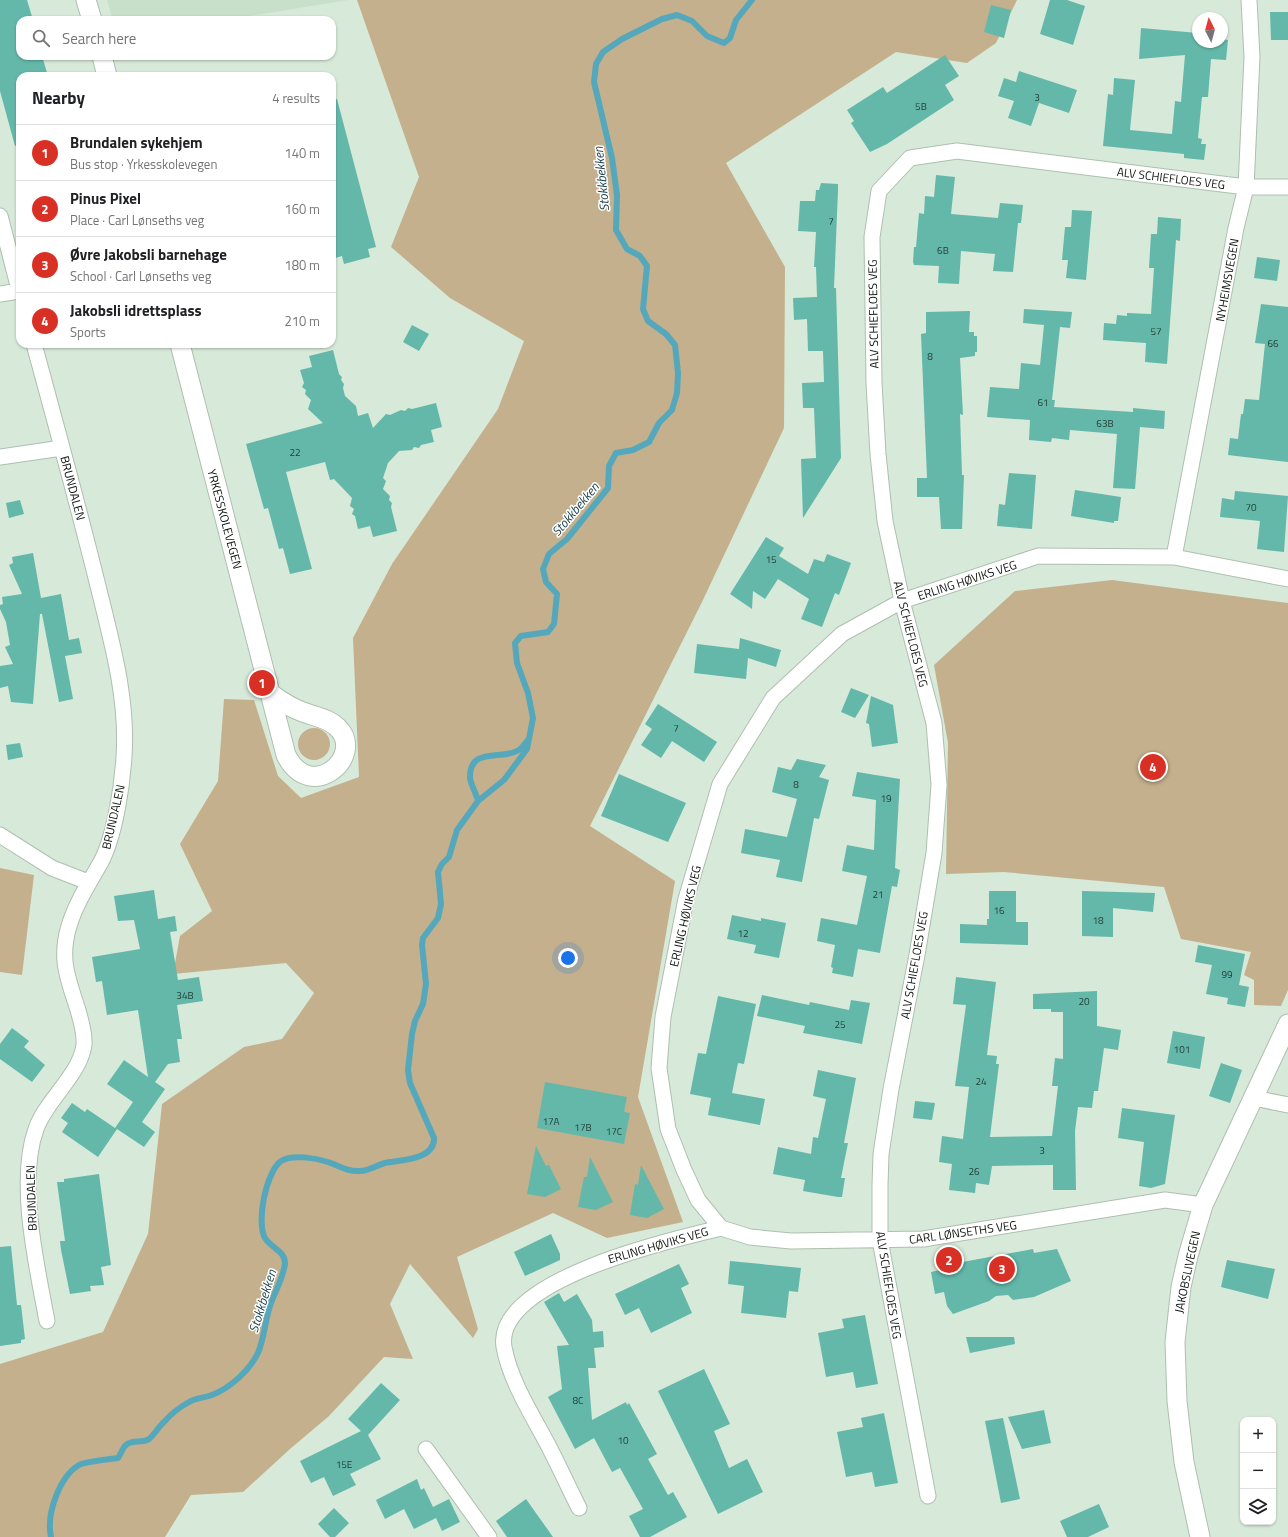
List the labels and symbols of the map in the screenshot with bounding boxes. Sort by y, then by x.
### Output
north arrow [1192,12,1228,48]
house number: 3 [1034,90,1040,105]
house number: 5B [915,99,927,114]
water label: Stokkbekken [588,145,614,212]
street label: ALV SCHIEFLOES VEG [1116,162,1226,194]
house number: 7 [828,214,834,229]
street label: NYHEIMSVEGEN [1210,237,1244,323]
house number: 6B [937,243,949,258]
street label: ALV SCHIEFLOES VEG [863,259,883,369]
house number: 57 [1150,324,1162,339]
house number: 66 [1267,336,1279,351]
house number: 8 [927,349,933,364]
house number: 61 [1037,395,1049,410]
house number: 63B [1096,416,1114,431]
house number: 22 [289,445,301,460]
street label: BRUNDALEN [55,454,91,522]
street label: YRKESSKOLEVEGEN [203,467,247,571]
water label: Stokkbekken [546,477,604,540]
house number: 70 [1245,500,1257,515]
house number: 15 [765,552,777,567]
street label: ERLING HØVIKS VEG [915,555,1019,605]
street label: ALV SCHIEFLOES VEG [889,579,933,689]
pin: 1 [249,668,275,698]
house number: 7 [673,721,679,736]
pin: 4 [1140,752,1166,782]
house number: 8 [793,777,799,792]
street label: BRUNDALEN [96,783,130,851]
house number: 19 [880,791,892,806]
street label: ERLING HØVIKS VEG [664,863,706,969]
house number: 21 [872,887,884,902]
house number: 16 [993,903,1005,918]
street label: ALV SCHIEFLOES VEG [895,910,933,1020]
house number: 18 [1092,913,1104,928]
house number: 12 [737,926,749,941]
your location [558,948,578,968]
house number: 99 [1221,967,1233,982]
house number: 34B [176,988,194,1003]
house number: 20 [1078,994,1090,1009]
house number: 25 [834,1017,846,1032]
house number: 101 [1174,1042,1190,1057]
house number: 24 [975,1074,987,1089]
house number: 17A [542,1114,560,1129]
house number: 17B [574,1120,592,1135]
house number: 17C [606,1124,623,1139]
house number: 3 [1039,1143,1045,1158]
house number: 26 [968,1164,980,1179]
street label: BRUNDALEN [20,1165,42,1231]
street label: CARL LØNSETHS VEG [908,1215,1018,1249]
street label: ERLING HØVIKS VEG [606,1222,710,1268]
street label: JAKOBSLIVEGEN [1169,1229,1205,1315]
street label: ALV SCHIEFLOES VEG [871,1230,907,1340]
pin: 2 [936,1245,962,1275]
pin: 3 [989,1254,1015,1284]
water label: Stokkbekken [243,1267,281,1335]
house number: 8C [572,1393,584,1408]
house number: 10 [617,1433,629,1448]
house number: 15E [336,1457,353,1472]

